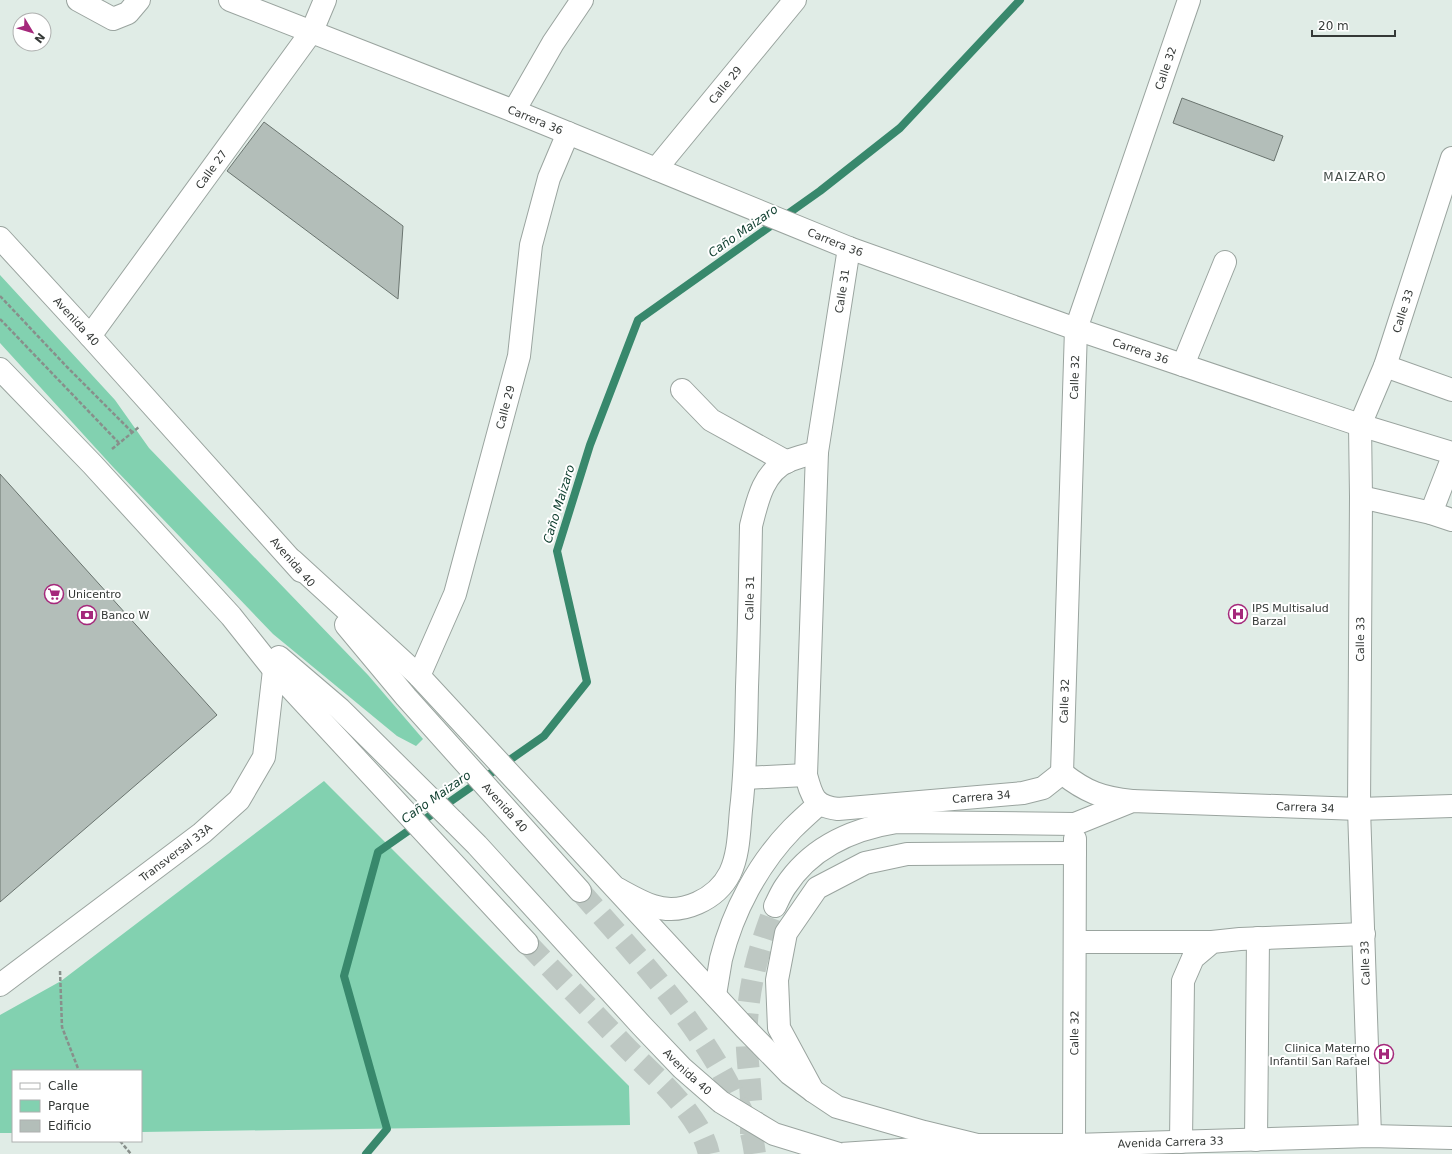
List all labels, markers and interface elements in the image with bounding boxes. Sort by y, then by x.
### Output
north arrow [12,12,52,52]
scale bar [1312,12,1395,38]
text: 20 m [1318,19,1349,33]
text: N [32,30,47,45]
street label: Calle 32 [1153,45,1179,92]
street label: Calle 29 [706,64,745,107]
street label: Carrera 36 [506,103,565,137]
street label: Calle 27 [193,148,230,192]
district label: MAIZARO [1323,170,1387,184]
water label: Caño Maizaro [706,202,780,260]
street label: Carrera 36 [805,226,865,259]
street label: Calle 31 [833,268,852,314]
street label: Calle 33 [1390,288,1416,335]
street label: Avenida 40 [50,295,102,349]
street label: Carrera 36 [1111,336,1170,367]
street label: Calle 32 [1068,355,1082,400]
street label: Calle 29 [494,384,518,431]
water label: Caño Maizaro [540,463,578,545]
street label: Avenida 40 [268,535,318,590]
street label: Calle 31 [743,576,757,621]
supermarket icon: Unicentro [43,583,65,605]
place label: Unicentro [68,588,121,601]
place label: IPS Multisalud Barzal [1252,602,1329,628]
hospital icon: IPS Multisalud Barzal [1227,603,1249,625]
bank icon: Banco W [76,604,98,626]
place label: Banco W [101,609,150,622]
street label: Calle 33 [1354,617,1367,662]
street label: Calle 32 [1058,678,1072,724]
water label: Caño Maizaro [399,768,473,826]
street label: Avenida 40 [479,780,530,835]
street label: Carrera 34 [952,788,1011,806]
street label: Carrera 34 [1276,800,1335,815]
street label: Transversal 33A [136,821,215,885]
street label: Calle 33 [1358,940,1373,986]
street label: Calle 32 [1068,1011,1081,1055]
place label: Clinica Materno Infantil San Rafael [1270,1042,1370,1068]
hospital icon: Clinica Materno Infantil San Rafael [1373,1043,1395,1065]
street label: Avenida 40 [660,1046,714,1098]
legend [12,1070,142,1142]
text: Calle [48,1079,78,1093]
text: Parque [48,1099,89,1113]
text: Edificio [48,1119,91,1133]
street label: Avenida Carrera 33 [1117,1134,1224,1151]

